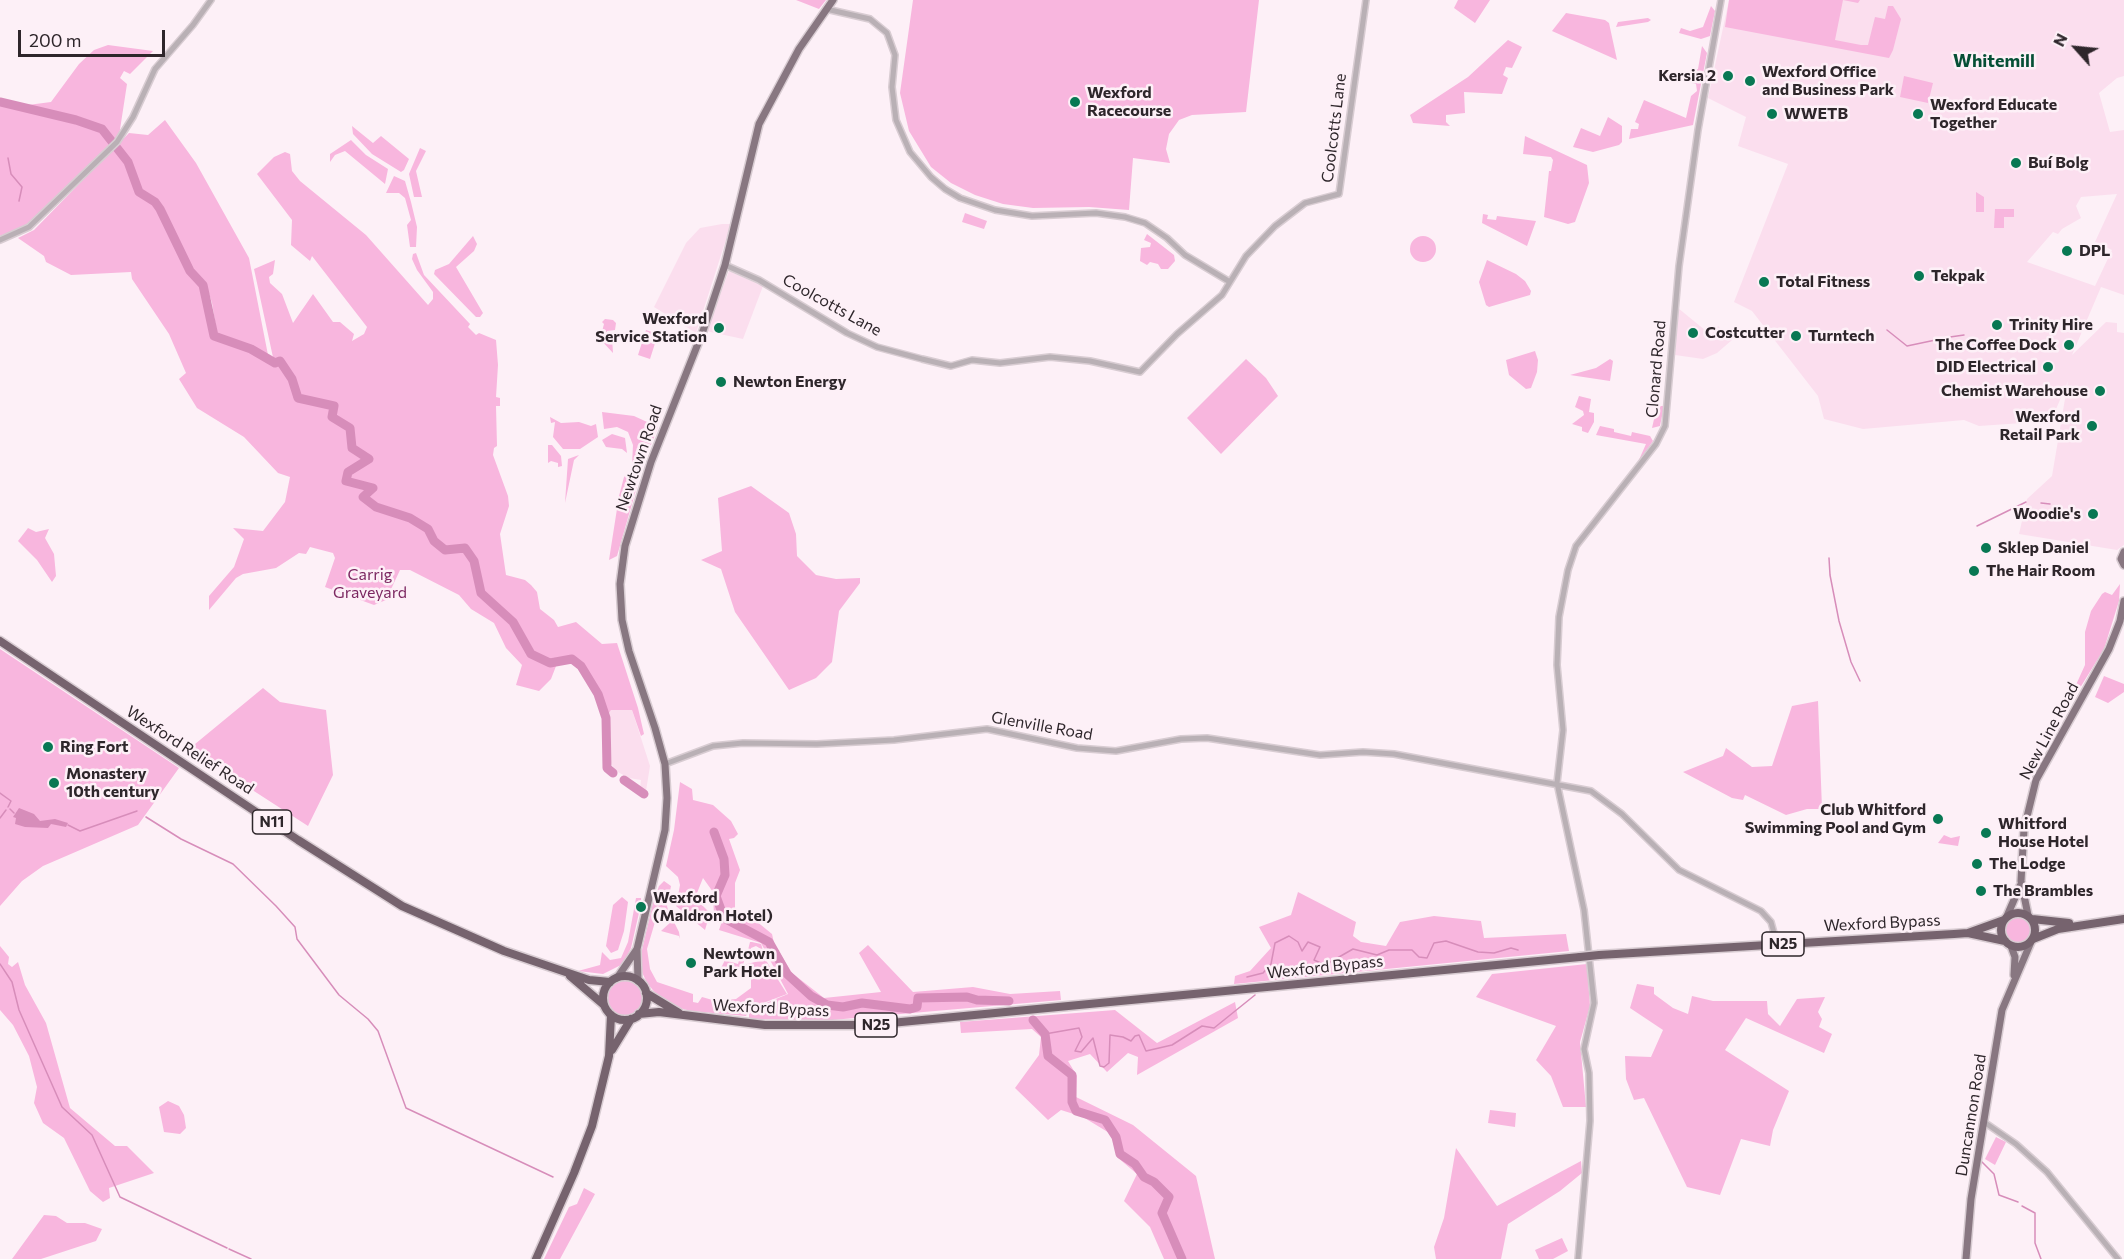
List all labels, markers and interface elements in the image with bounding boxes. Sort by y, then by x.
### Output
scale bar [21,18,168,56]
north arrow [2046,18,2106,78]
text: 200 m [29,29,82,51]
text: N [2048,30,2071,49]
district label: Whitemill [1953,50,2035,72]
place label: Wexford Office and Business Park [1762,62,1894,100]
place label: Kersia 2 [1658,66,1716,86]
marker: Kersia 2 [1721,69,1735,83]
street label: Coolcotts Lane [1318,72,1350,184]
marker: Wexford Office and Business Park [1743,74,1757,88]
place label: Wexford Racecourse [1087,83,1171,121]
marker: Wexford Racecourse [1068,95,1082,109]
place label: Wexford Educate Together [1930,95,2057,133]
place label: WWETB [1784,104,1848,124]
marker: WWETB [1765,107,1779,121]
marker: Wexford Educate Together [1911,107,1925,121]
place label: Buí Bolg [2028,153,2089,173]
marker: Buí Bolg [2009,156,2023,170]
place label: DPL [2079,241,2110,261]
marker: DPL [2060,244,2074,258]
place label: Tekpak [1931,266,1985,286]
marker: Tekpak [1912,269,1926,283]
street label: Coolcotts Lane [779,270,885,340]
place label: Total Fitness [1776,272,1870,292]
marker: Total Fitness [1757,275,1771,289]
place label: Wexford Service Station [595,309,707,347]
place label: Trinity Hire [2009,315,2093,335]
marker: Trinity Hire [1990,318,2004,332]
street label: Clonard Road [1642,319,1670,419]
marker: Wexford Service Station [712,321,726,335]
place label: Costcutter [1705,323,1785,343]
marker: Costcutter [1686,326,1700,340]
place label: Turntech [1808,326,1874,346]
marker: Turntech [1789,329,1803,343]
place label: The Coffee Dock [1935,335,2057,355]
marker: The Coffee Dock [2062,338,2076,352]
place label: DID Electrical [1936,357,2036,377]
marker: DID Electrical [2041,360,2055,374]
place label: Newton Energy [733,372,846,392]
marker: Newton Energy [714,375,728,389]
place label: Chemist Warehouse [1941,381,2088,401]
marker: Chemist Warehouse [2093,384,2107,398]
street label: Newtown Road [612,402,666,514]
place label: Wexford Retail Park [1999,407,2080,445]
marker: Wexford Retail Park [2085,419,2099,433]
place label: Woodie's [2013,504,2081,524]
marker: Woodie's [2086,507,2100,521]
place label: Sklep Daniel [1998,538,2089,558]
marker: Sklep Daniel [1979,541,1993,555]
place label: The Hair Room [1986,561,2095,581]
marker: The Hair Room [1967,564,1981,578]
park label: Carrig Graveyard [333,565,407,603]
street label: New Line Road [2015,679,2083,783]
street label: Wexford Relief Road [123,702,257,798]
street label: Glenville Road [990,708,1094,744]
place label: Ring Fort [60,737,129,757]
marker: Ring Fort [41,740,55,754]
place label: Monastery 10th century [66,764,160,802]
marker: Monastery 10th century [47,776,61,790]
place label: Club Whitford Swimming Pool and Gym [1745,800,1926,838]
road number: N11 [252,810,292,834]
marker: Club Whitford Swimming Pool and Gym [1931,812,1945,826]
place label: Whitford House Hotel [1998,814,2089,852]
marker: Whitford House Hotel [1979,826,1993,840]
place label: The Lodge [1989,854,2065,874]
marker: The Lodge [1970,857,1984,871]
place label: The Brambles [1993,881,2093,901]
marker: The Brambles [1974,884,1988,898]
place label: Wexford (Maldron Hotel) [653,888,773,926]
marker: Wexford (Maldron Hotel) [634,900,648,914]
street label: Wexford Bypass [1823,910,1941,936]
road number: N25 [1762,932,1804,956]
place label: Newtown Park Hotel [703,944,782,982]
street label: Wexford Bypass [1266,951,1384,983]
marker: Newtown Park Hotel [684,956,698,970]
street label: Wexford Bypass [712,995,830,1021]
road number: N25 [855,1013,897,1037]
street label: Duncannon Road [1952,1052,1990,1178]

